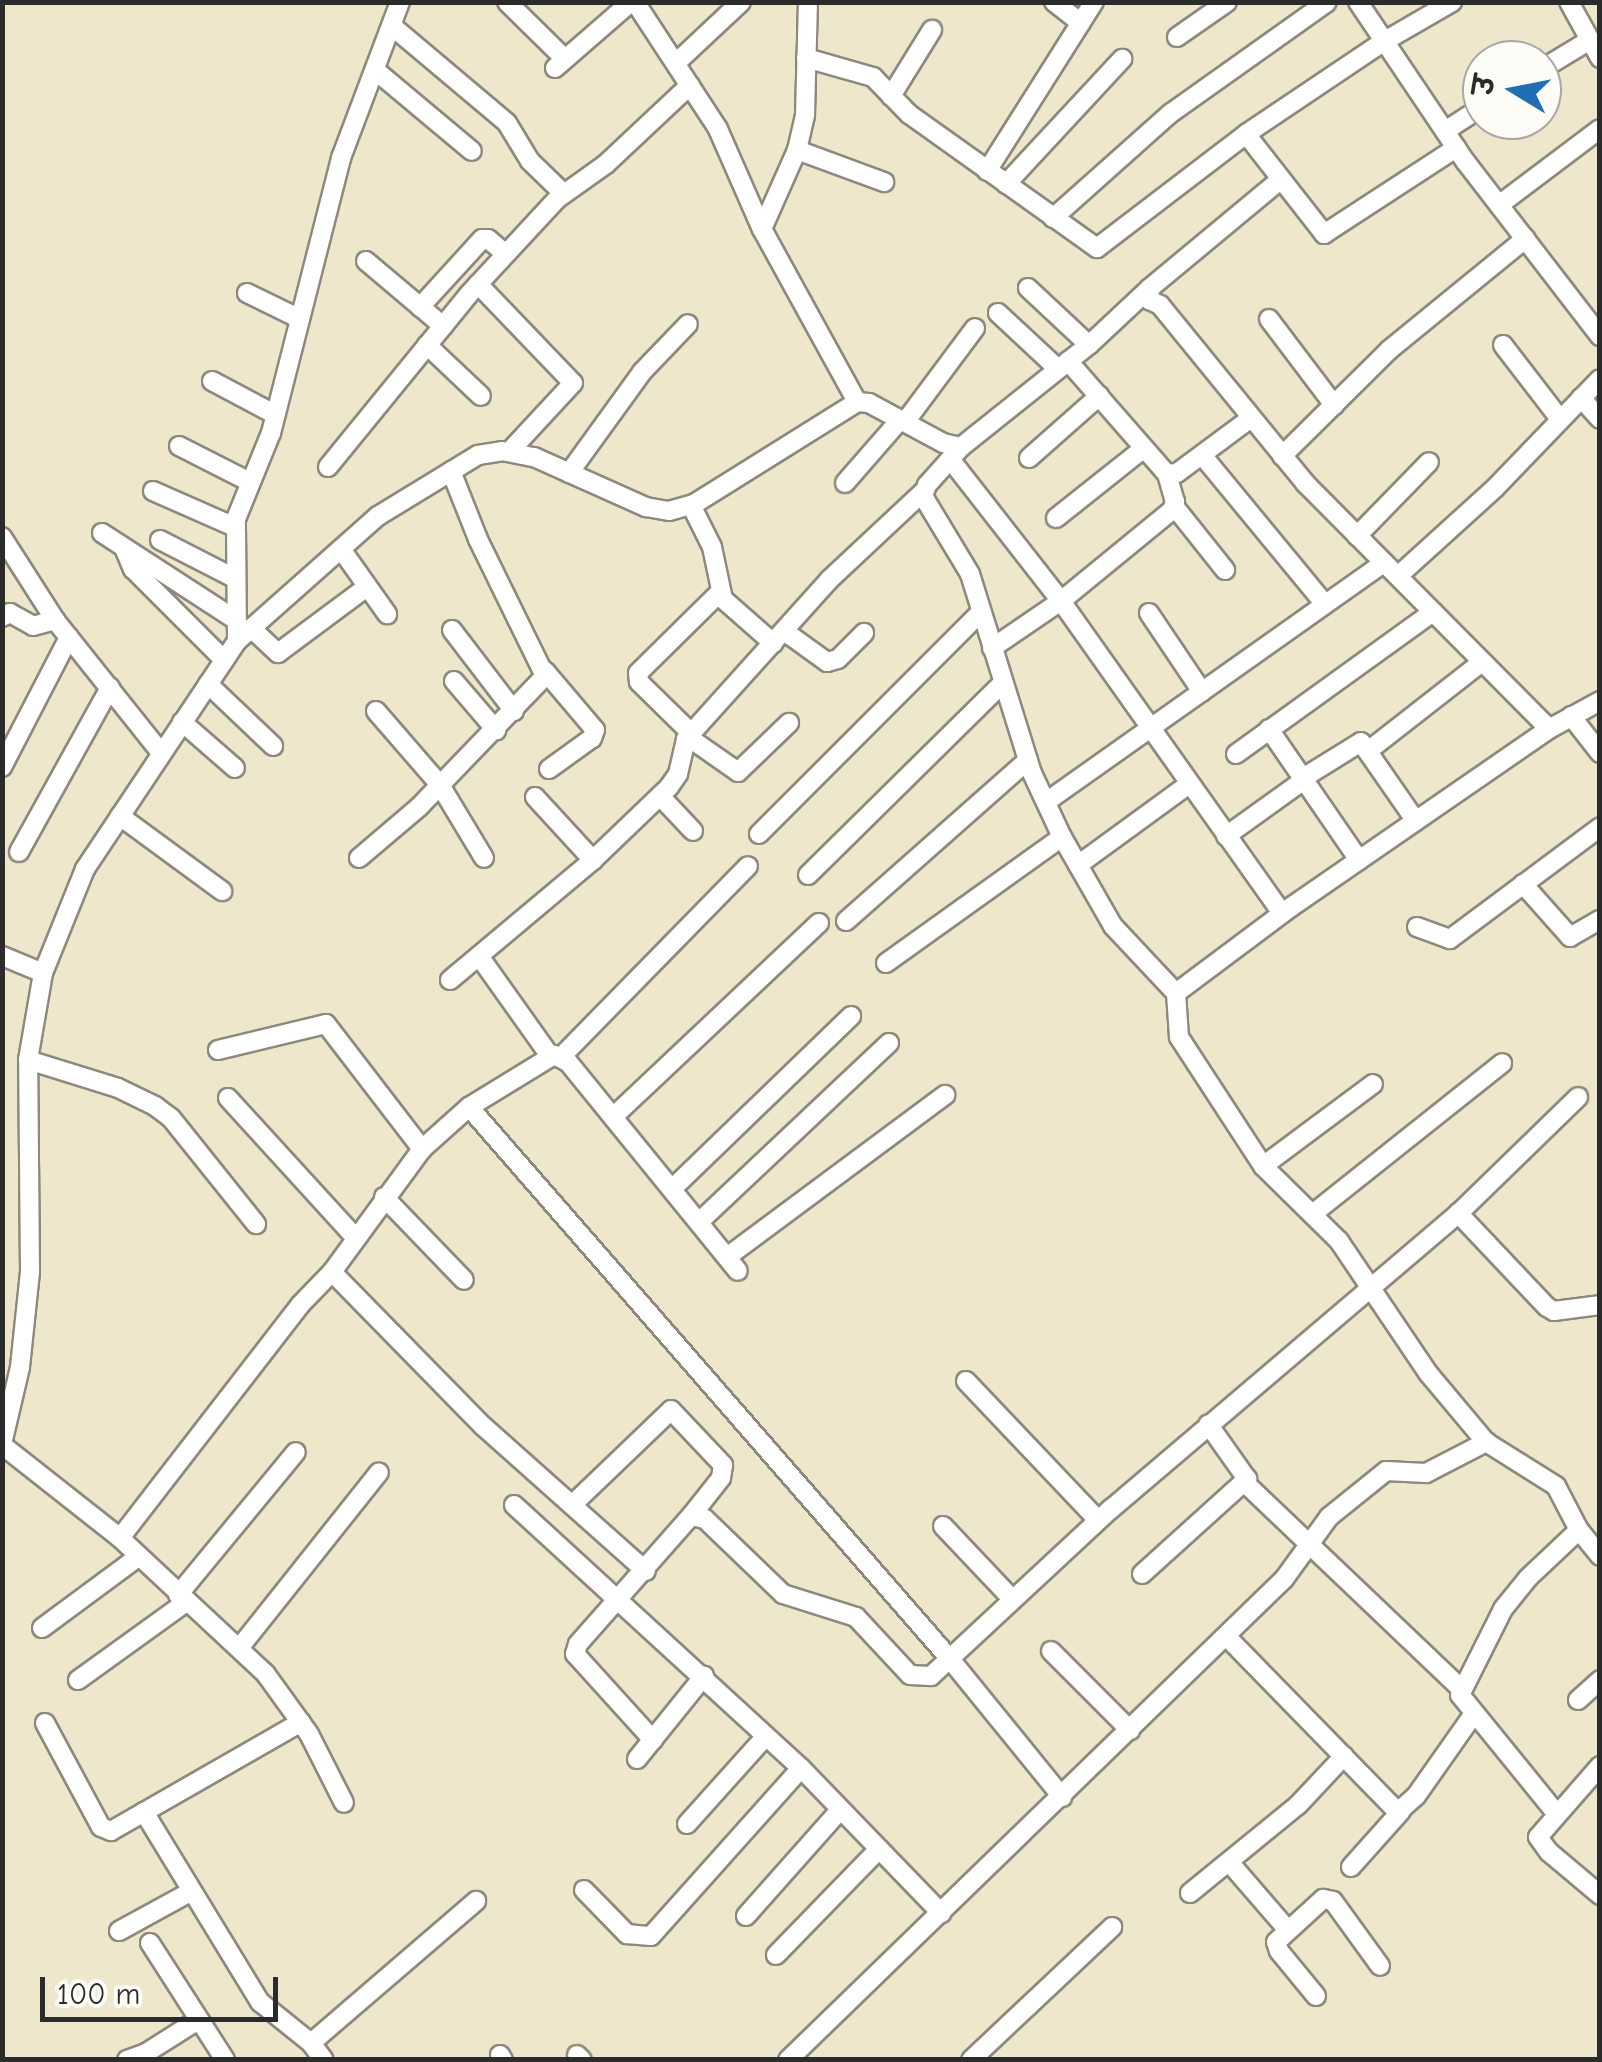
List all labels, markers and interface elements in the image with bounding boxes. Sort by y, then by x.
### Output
north arrow [1462,40,1562,140]
text: उ [1467,73,1502,97]
scale bar [45,1957,282,2019]
text: 100 m [57,1977,140,2012]

